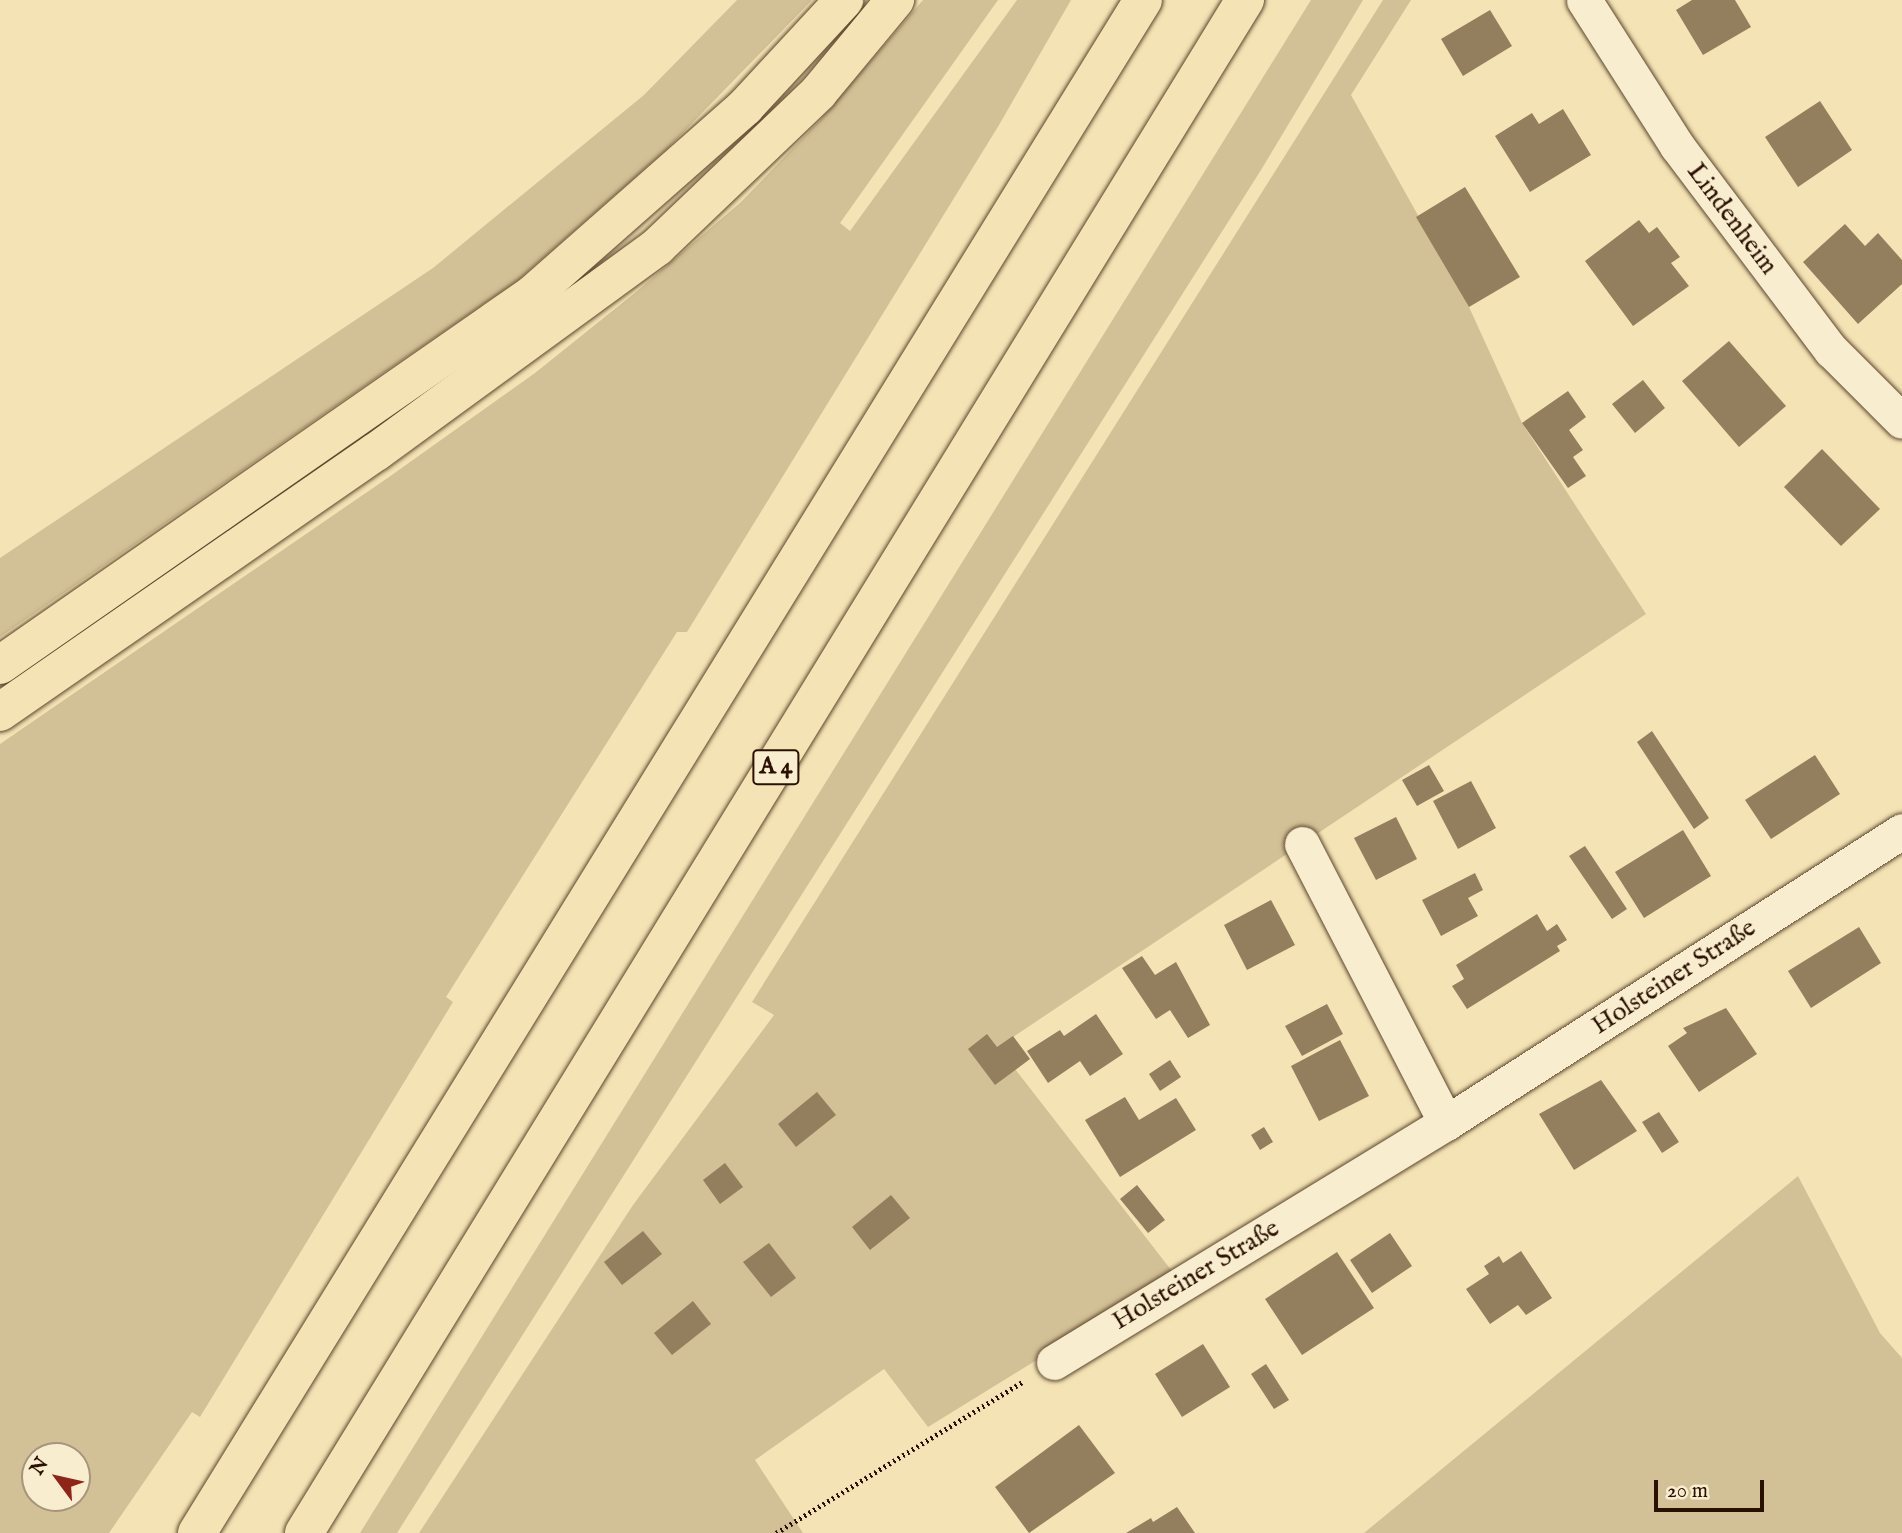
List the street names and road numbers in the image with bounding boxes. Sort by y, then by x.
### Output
street label: Lindenheim [1680,157,1784,281]
road number: A 4 [752,746,800,788]
street label: Holsteiner Straße [1586,912,1762,1042]
street label: Holsteiner Straße [1107,1213,1285,1337]

